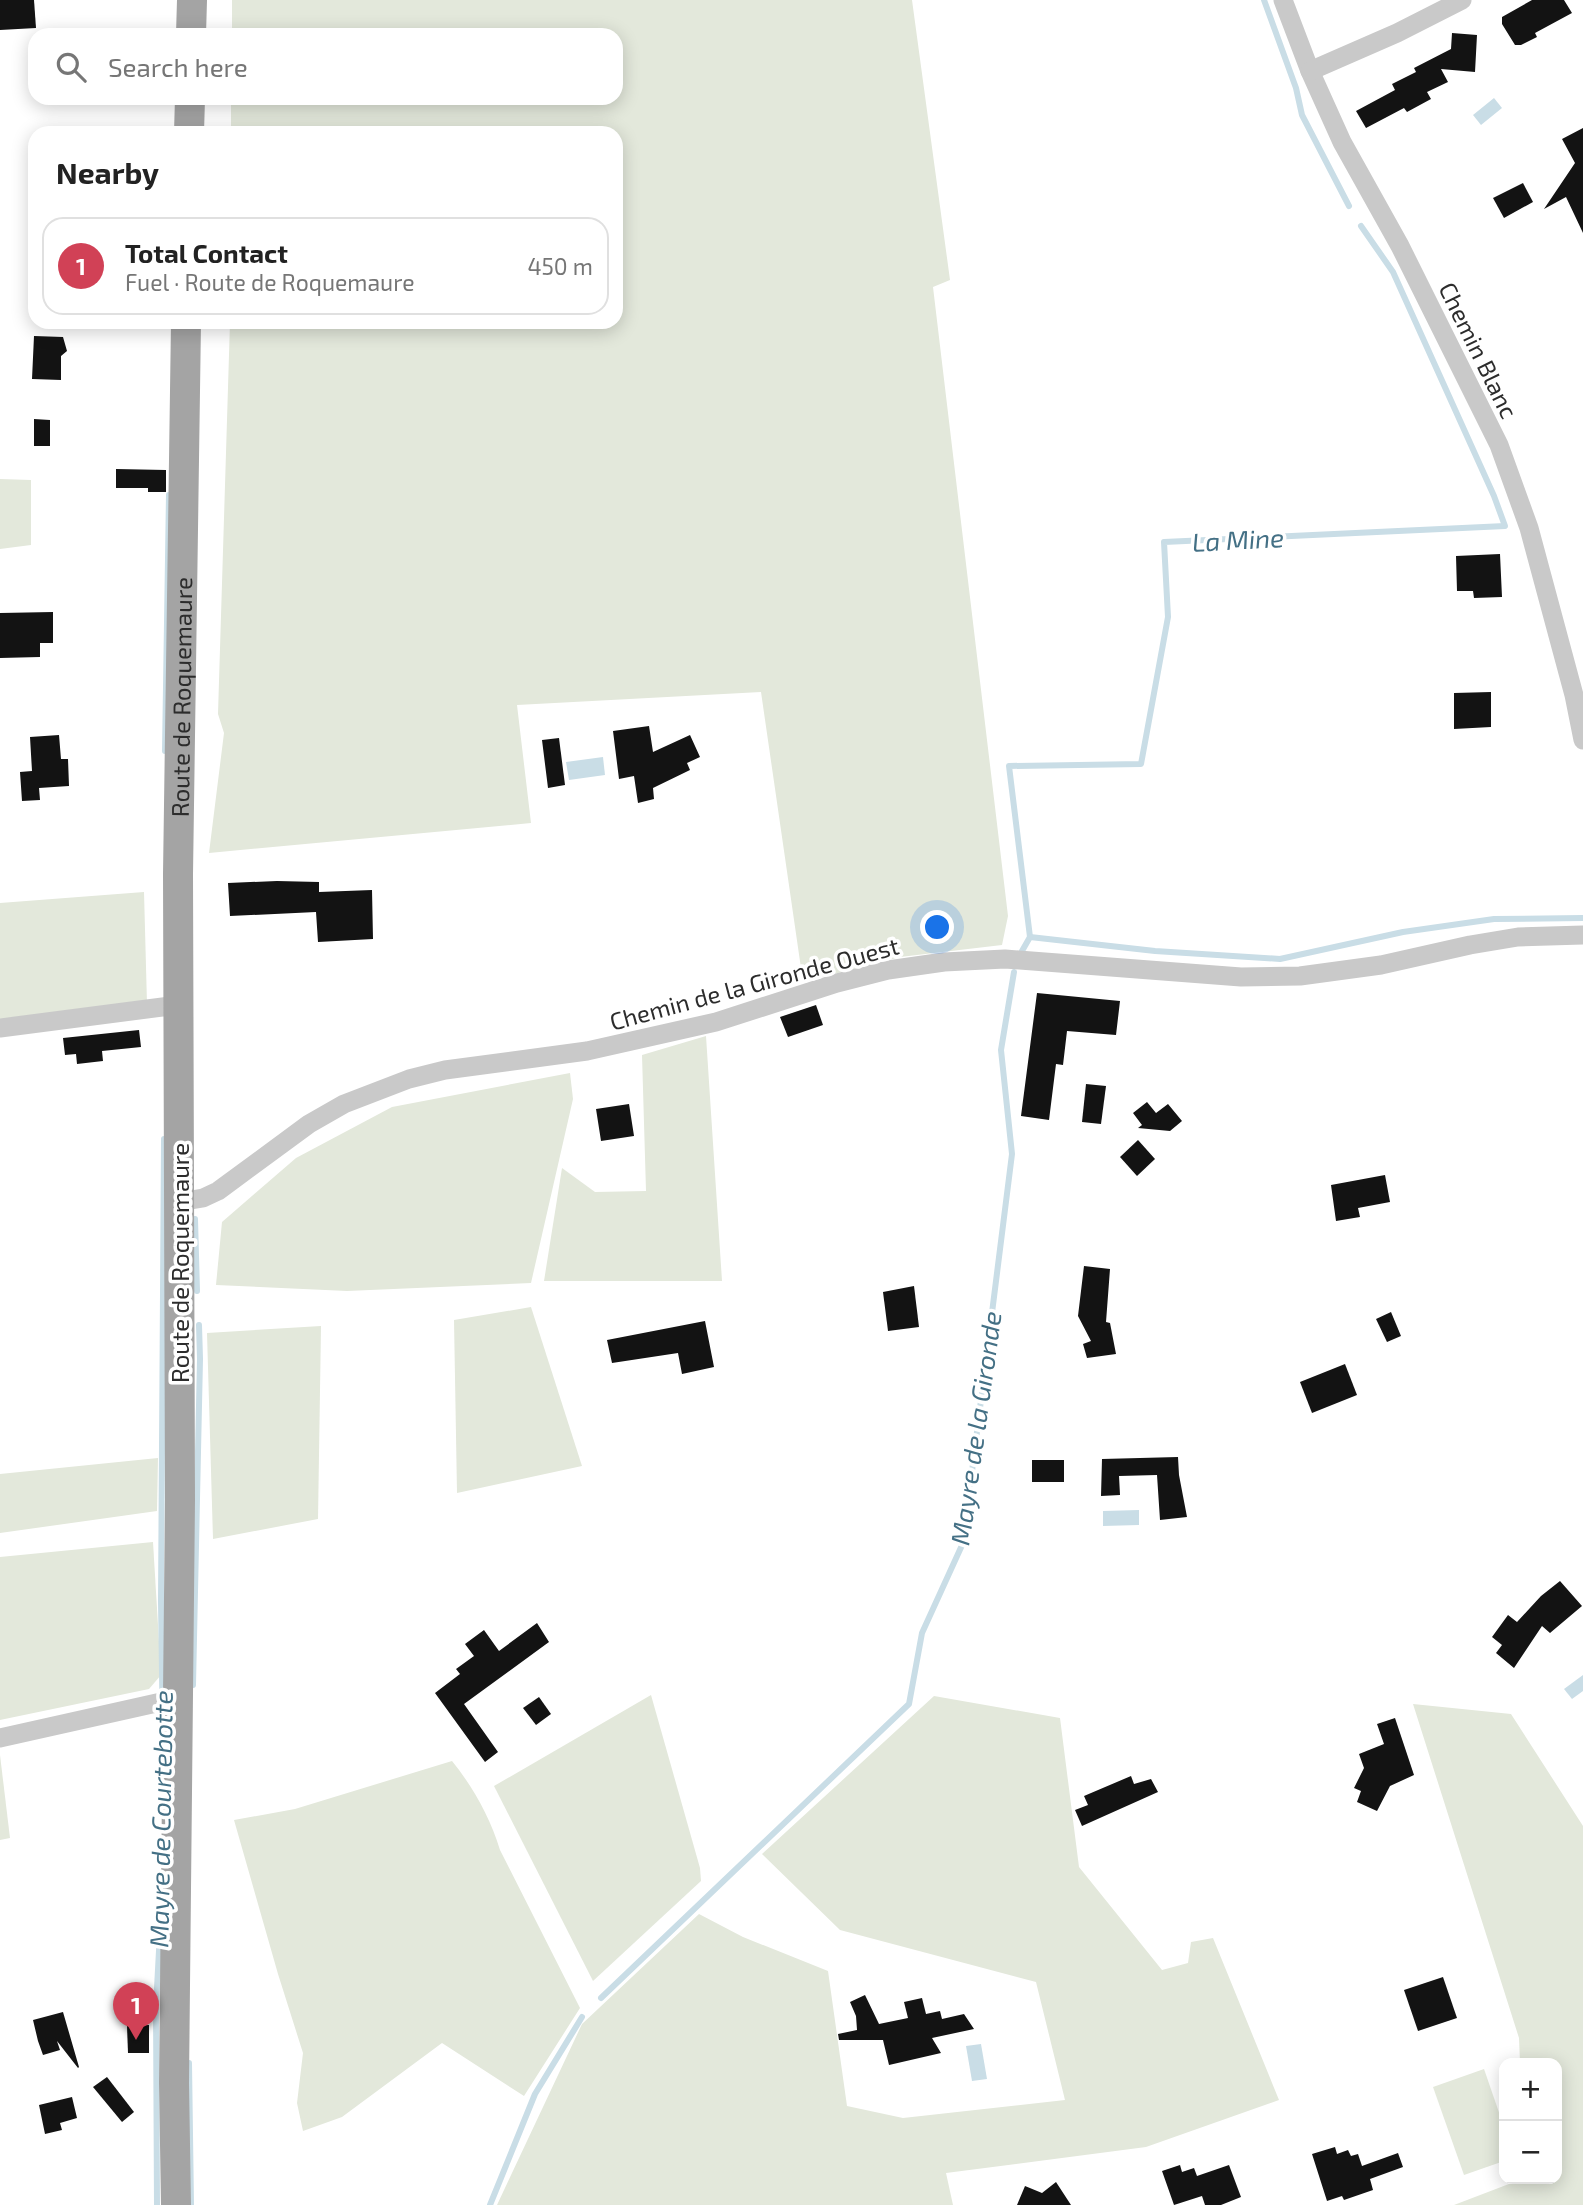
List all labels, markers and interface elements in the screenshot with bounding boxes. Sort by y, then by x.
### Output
search box [28,28,623,105]
icon: search [52,48,90,86]
text: Search here [108,51,248,82]
text: Nearby [56,154,159,190]
text: Total Contact [125,237,288,268]
text: 1 [76,252,86,280]
text: 450 m [527,252,593,280]
text: Fuel · Route de Roquemaure [125,268,415,296]
street label: Chemin Blanc [1434,277,1524,423]
water label: La Mine [1191,521,1285,557]
street label: Route de Roquemaure [164,577,197,817]
your location [920,910,954,944]
street label: Chemin de la Gironde Ouest [606,930,902,1036]
street label: Route de Roquemaure [165,1143,194,1383]
water label: Mayre de la Gironde [943,1309,1008,1547]
water label: Mayre de Courtebotte [142,1690,179,1948]
pin: 1 [113,1982,159,2040]
map controls [1499,2058,1562,2184]
button: + [1499,2058,1562,2121]
button: − [1499,2121,1562,2184]

